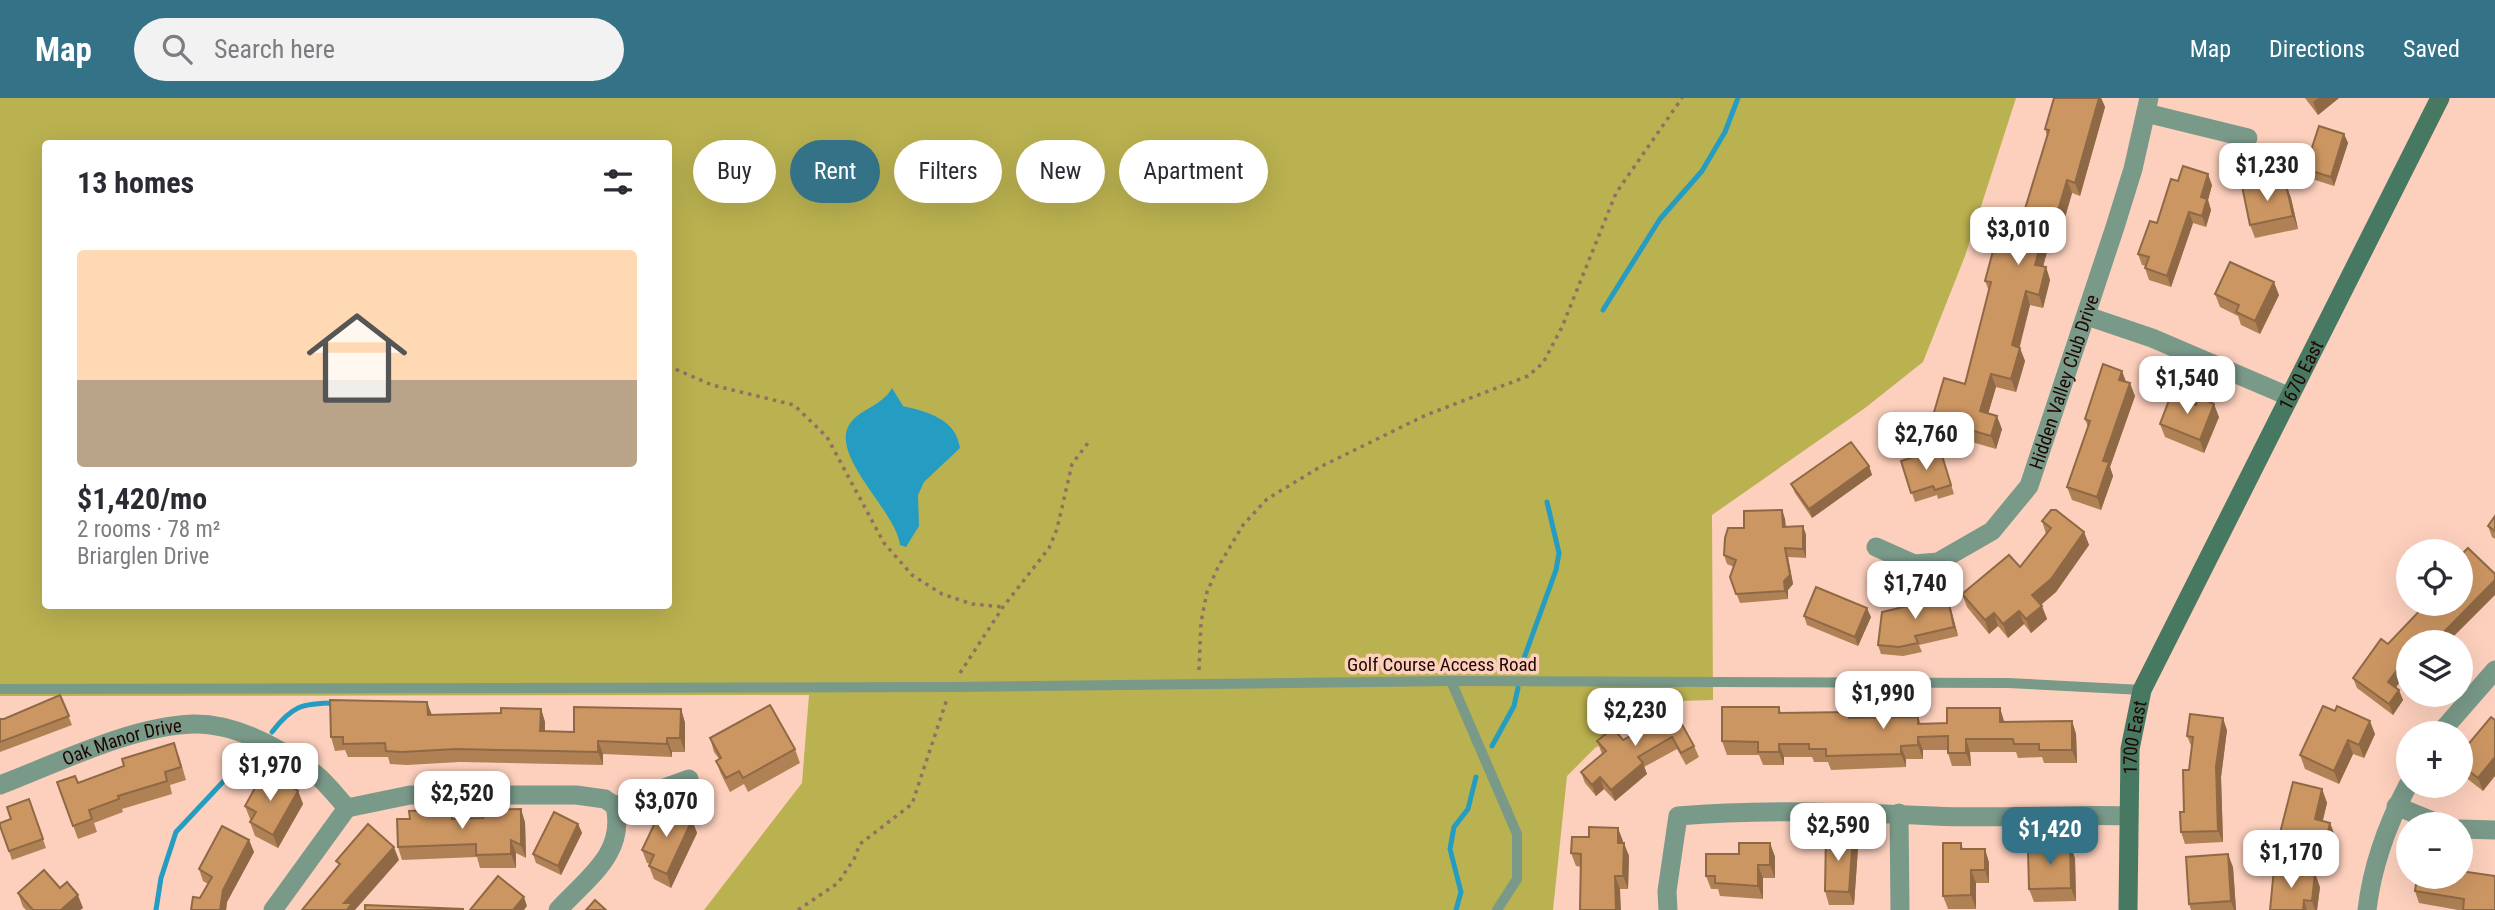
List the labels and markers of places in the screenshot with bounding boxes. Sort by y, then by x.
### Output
pin: $1,230 [2210,144,2324,203]
pin: $3,010 [1961,208,2075,267]
pin: $1,540 [2130,356,2244,416]
pin: $2,760 [1869,412,1983,472]
pin: $1,740 [1858,561,1972,621]
pin: $1,990 [1826,672,1940,731]
pin: $2,230 [1578,688,1692,748]
pin: $1,970 [213,744,327,803]
pin: $2,520 [405,772,519,831]
pin: $3,070 [609,780,723,839]
pin: $2,590 [1781,804,1895,863]
pin: $1,420 [1993,808,2107,867]
pin: $1,170 [2234,830,2348,890]

